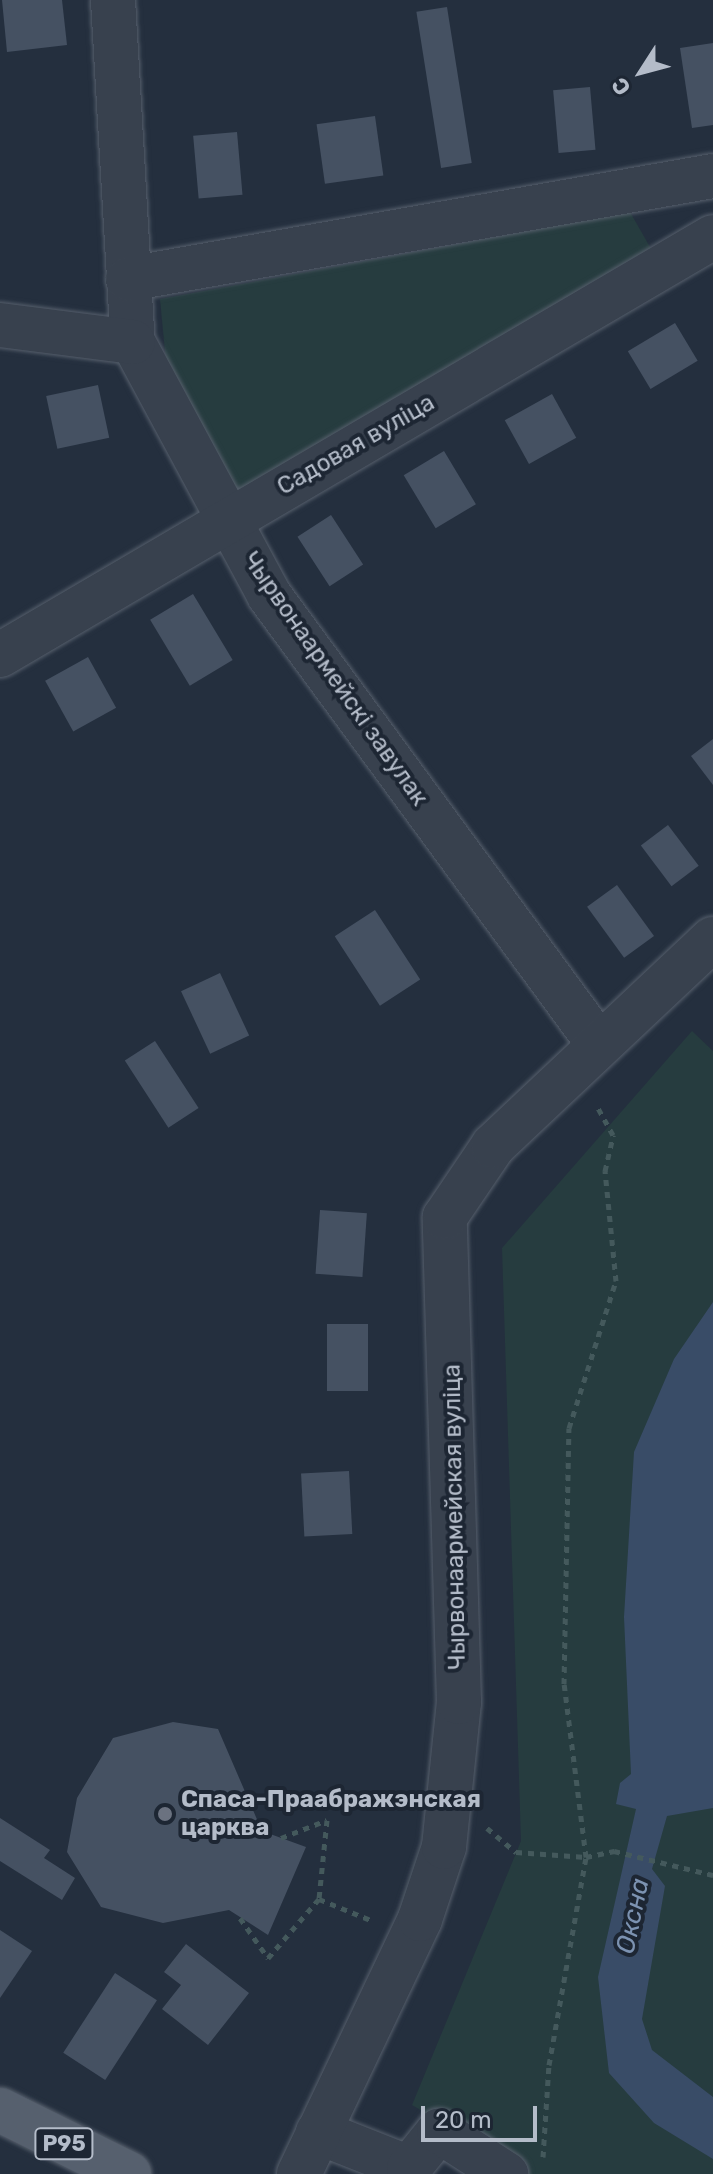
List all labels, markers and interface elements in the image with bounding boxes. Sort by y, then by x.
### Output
north arrow [601,32,681,112]
text: С [606,72,637,101]
street label: Садовая вуліца [272,388,440,502]
street label: Чырвонаармейскі завулак [236,547,434,811]
street label: Чырвонаармейская вуліца [438,1364,472,1670]
place label: Спаса-Праабражэнская царква [181,1786,481,1842]
marker: Спаса-Праабражэнская царква [156,1805,174,1823]
water label: Оксна [610,1876,656,1956]
scale bar [425,2090,541,2140]
text: 20 m [435,2106,492,2134]
road number: Р95 [34,2126,94,2162]

